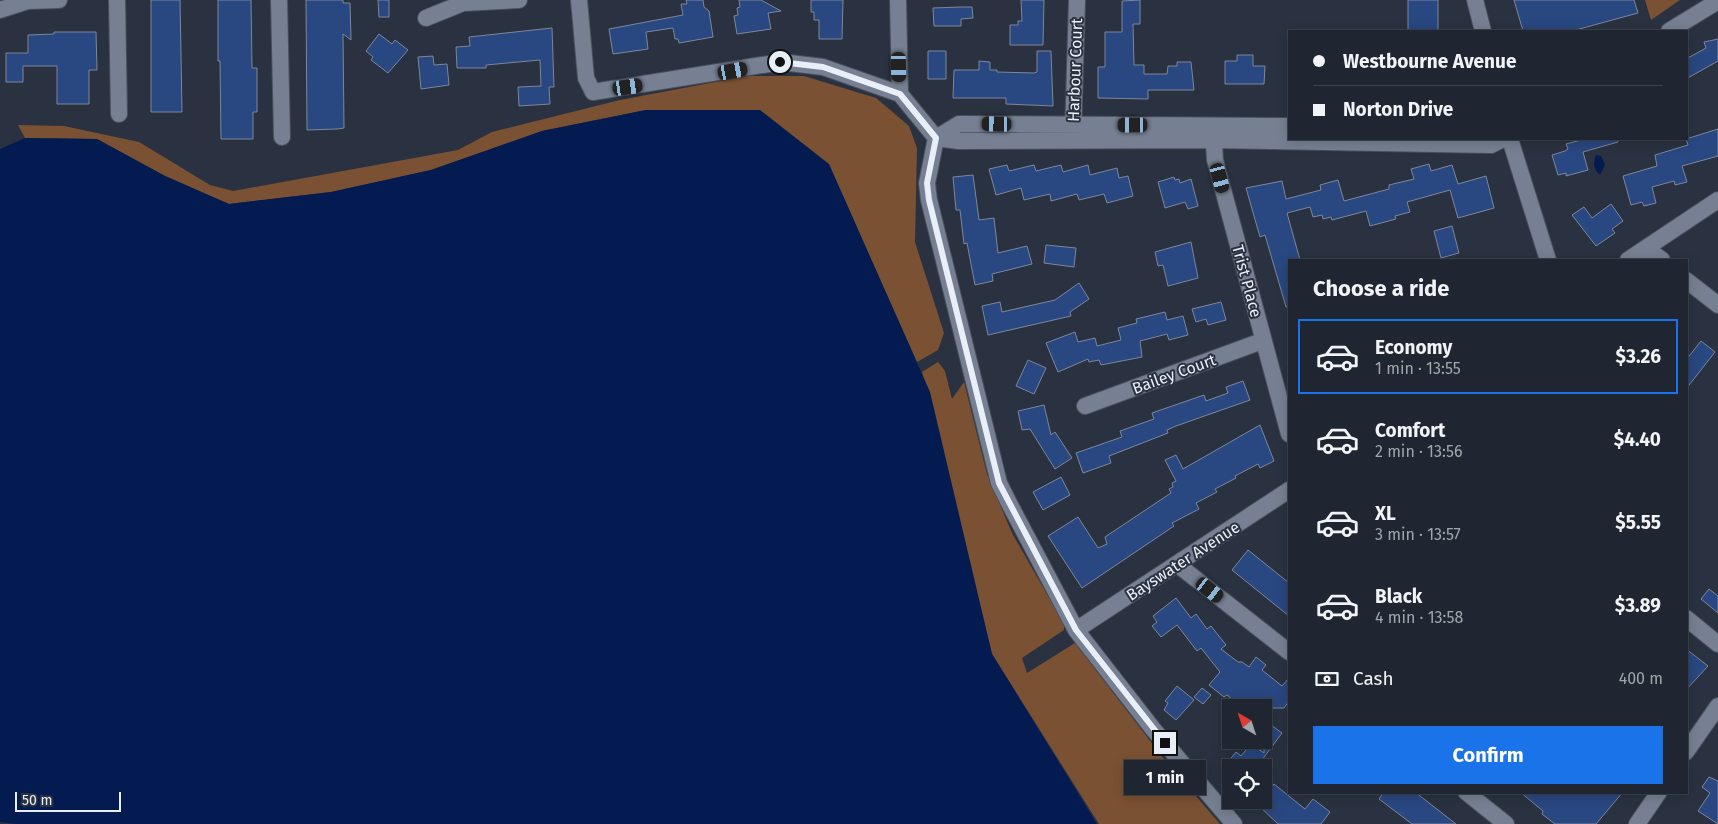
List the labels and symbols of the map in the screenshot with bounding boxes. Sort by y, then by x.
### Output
street label: Harbour Court [1064,18,1086,122]
route start [769,51,791,73]
car [891,52,906,82]
car [716,61,749,81]
car [612,77,643,97]
car [981,116,1012,132]
car [1118,118,1148,133]
car [1208,162,1231,194]
street label: Trist Place [1228,243,1266,319]
street label: Bailey Court [1130,350,1219,398]
street label: Bayswater Avenue [1123,517,1243,605]
car [1193,575,1226,605]
north arrow [1222,699,1272,749]
route end [1154,732,1176,754]
callout: 1 min [1124,760,1206,796]
scale bar [15,789,121,812]

